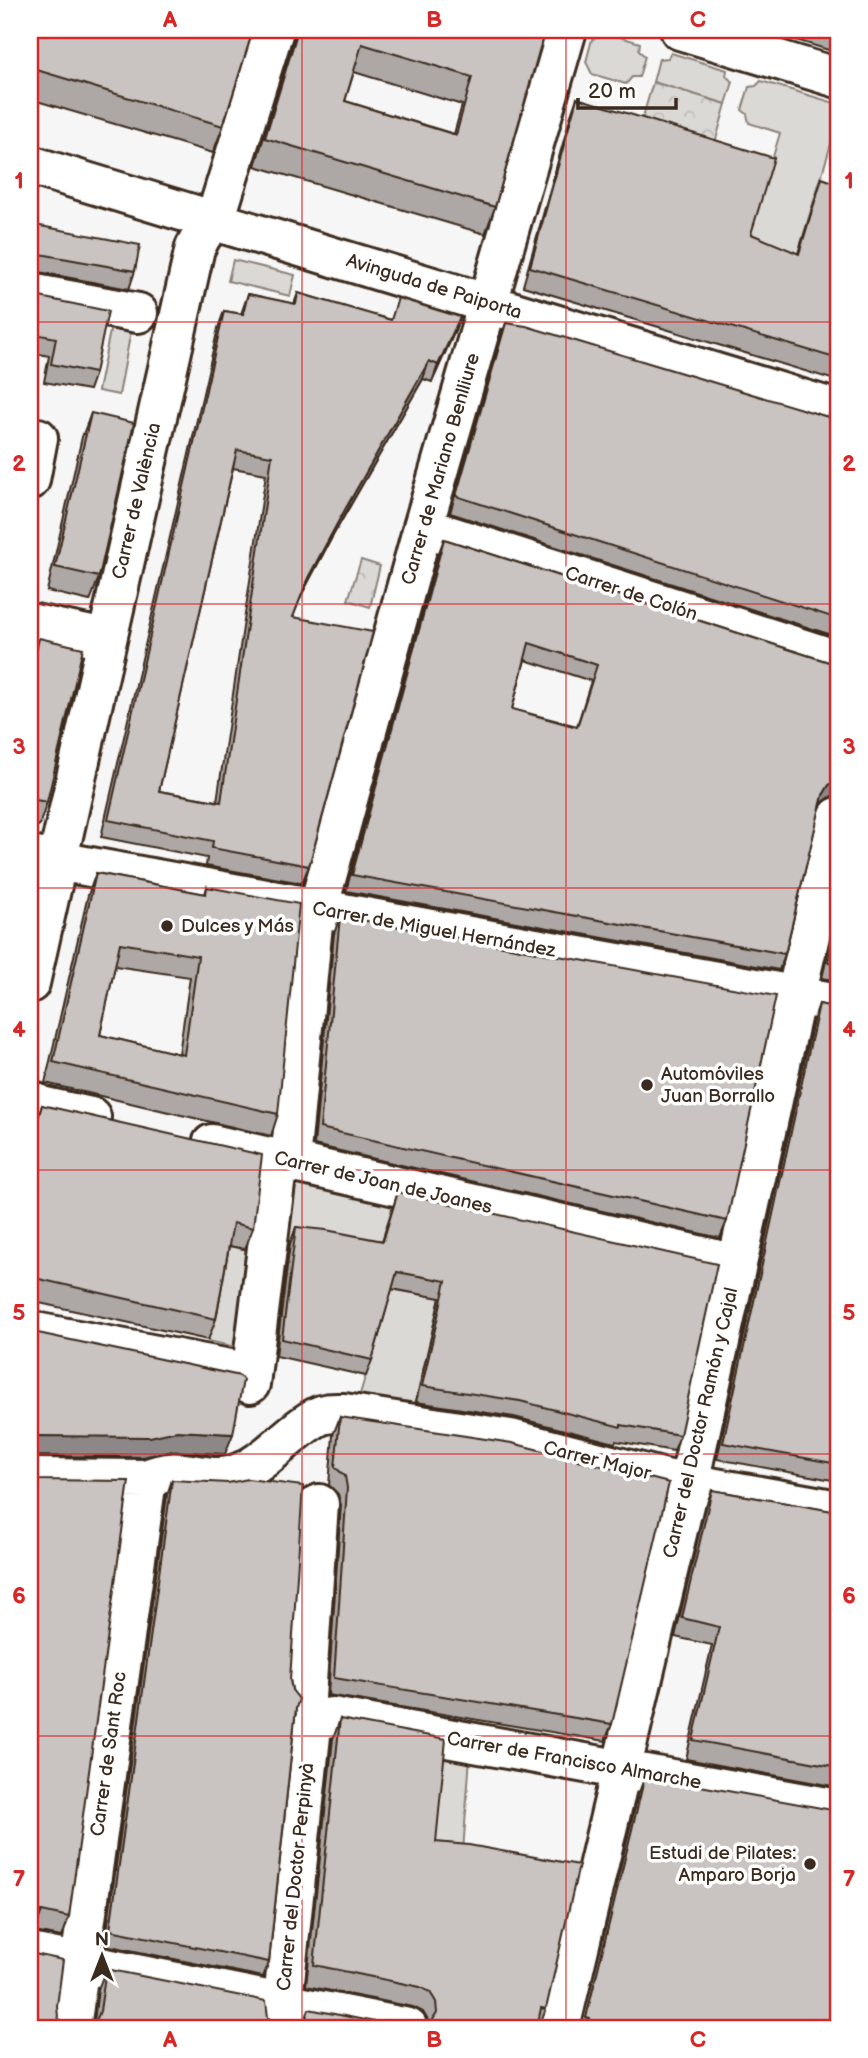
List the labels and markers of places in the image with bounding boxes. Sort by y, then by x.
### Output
place label: Dulces y Más [181,915,294,938]
marker: Dulces y Más [159,918,175,934]
place label: Automóviles Juan Borrallo [661,1063,775,1108]
marker: Automóviles Juan Borrallo [639,1077,655,1093]
place label: Estudi de Pilates: Amparo Borja [649,1842,796,1887]
marker: Estudi de Pilates: Amparo Borja [802,1856,818,1872]

